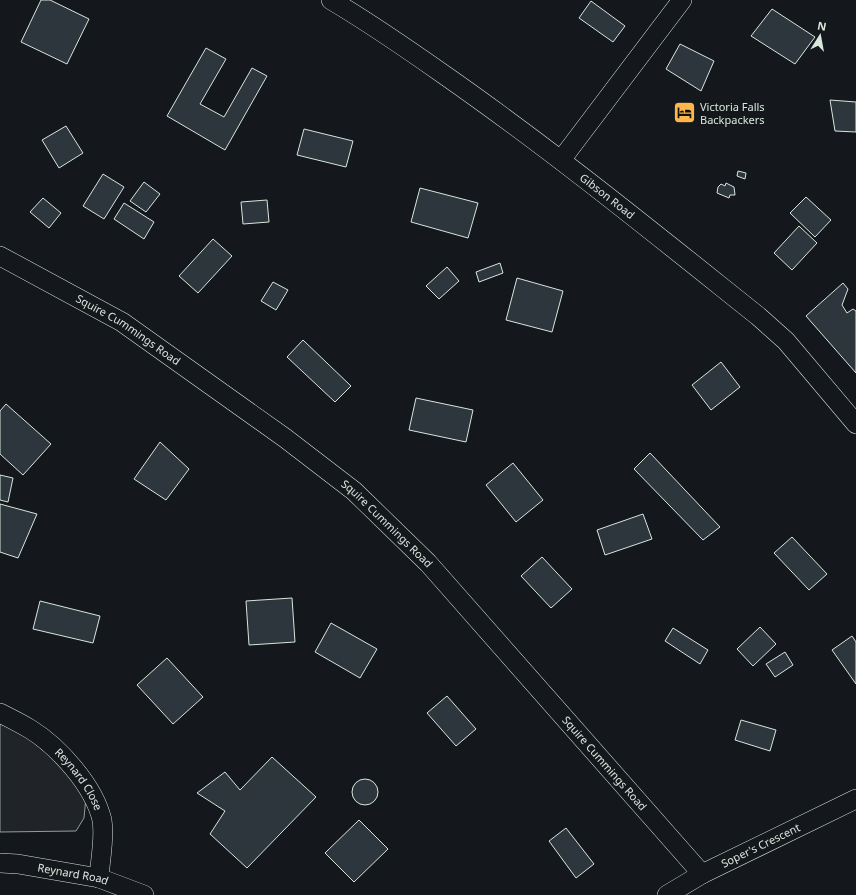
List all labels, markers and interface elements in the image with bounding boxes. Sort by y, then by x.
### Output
north arrow [800,16,840,56]
text: N [816,17,828,34]
place label: Victoria Falls Backpackers [700,99,765,127]
hotel icon: Victoria Falls Backpackers [671,100,697,126]
street label: Gibson Road [577,170,638,222]
street label: Squire Cummings Road [74,291,184,368]
street label: Squire Cummings Road [338,476,436,570]
street label: Squire Cummings Road [559,713,651,813]
street label: Reynard Close [52,744,106,812]
street label: Soper's Crescent [718,819,802,871]
street label: Reynard Road [37,860,111,888]

